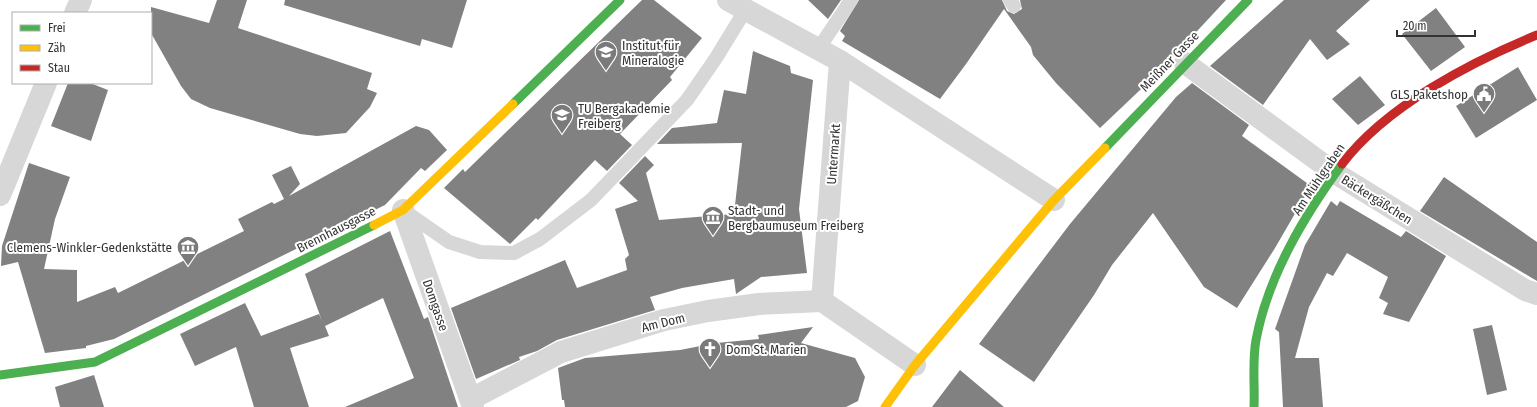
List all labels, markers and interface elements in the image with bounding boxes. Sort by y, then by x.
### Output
legend [12,12,152,84]
scale bar [1397,12,1475,38]
text: 20 m [1403,19,1427,33]
text: Frei [48,21,66,35]
street label: Meißner Gasse [1137,28,1202,95]
place label: Institut für Mineralogie [622,38,684,68]
school or university icon: Institut für Mineralogie [593,39,619,72]
text: Zäh [48,41,66,55]
text: Stau [48,61,70,75]
public building icon: GLS Paketshop [1471,81,1497,114]
place label: GLS Paketshop [1390,87,1468,102]
place label: TU Bergakademie Freiberg [578,101,670,131]
school or university icon: TU Bergakademie Freiberg [549,102,575,135]
street label: Untermarkt [824,122,843,185]
street label: Am Mühlgraben [1289,141,1348,218]
street label: Bäckergäßchen [1339,172,1415,227]
street label: Brennhausgasse [294,203,378,256]
place label: Stadt- und Bergbaumuseum Freiberg [728,203,864,233]
museum icon: Stadt- und Bergbaumuseum Freiberg [700,204,726,237]
museum icon: Clemens-Winkler-Gedenkstätte [175,234,201,267]
place label: Clemens-Winkler-Gedenkstätte [7,240,172,255]
street label: Domgasse [420,277,451,333]
street label: Am Dom [640,310,686,335]
church icon: Dom St. Marien [697,336,723,369]
place label: Dom St. Marien [726,342,807,357]

